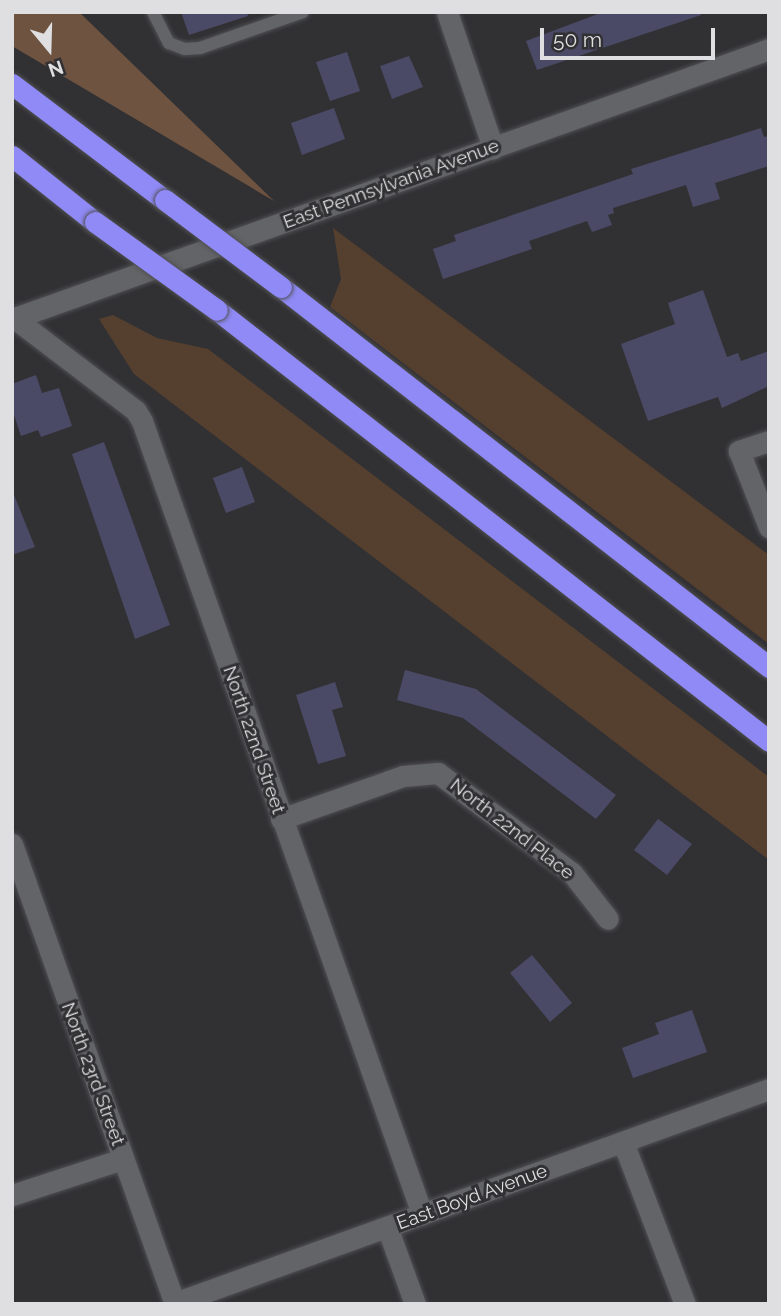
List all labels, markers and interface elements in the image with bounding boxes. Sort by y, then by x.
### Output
north arrow [14,14,84,84]
scale bar [543,14,718,58]
text: 50 m [553,27,602,52]
text: N [45,56,66,82]
street label: East Pennsylvania Avenue [280,134,502,234]
street label: North 22nd Street [218,663,290,817]
street label: North 22nd Place [445,773,579,885]
street label: North 23rd Street [57,999,129,1149]
street label: East Boyd Avenue [393,1159,551,1235]

